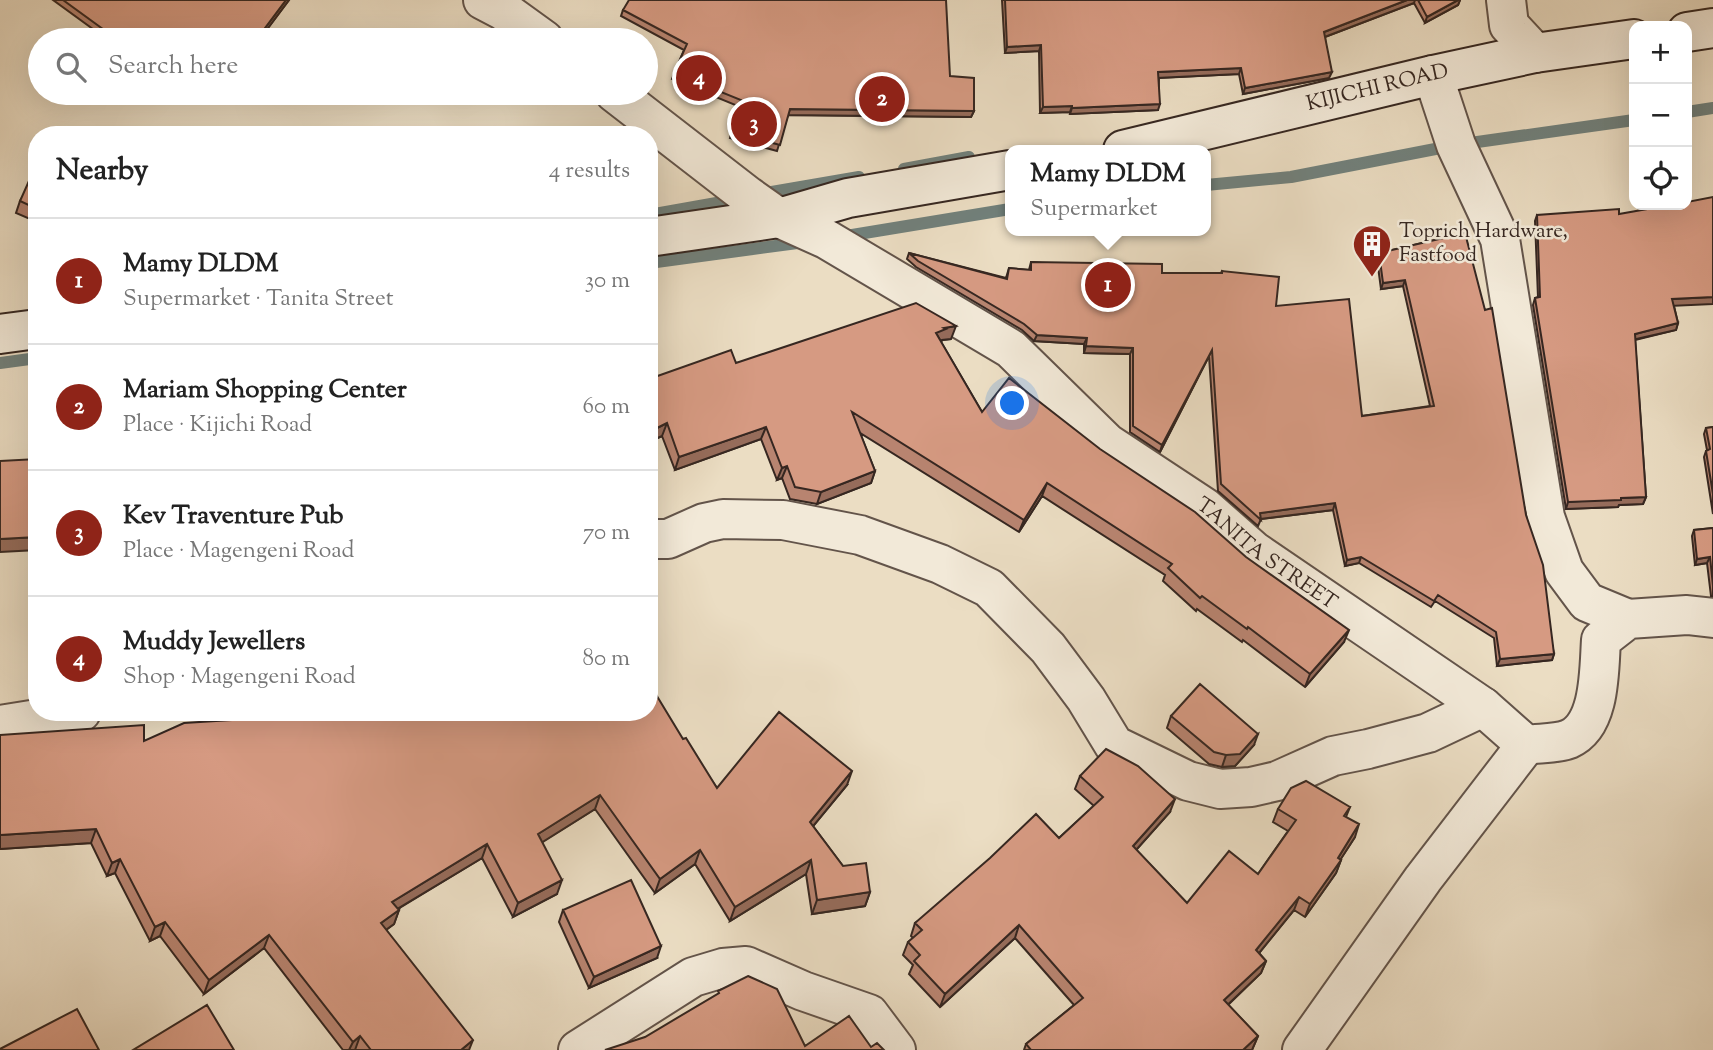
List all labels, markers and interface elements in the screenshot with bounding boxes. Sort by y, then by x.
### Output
map controls [1629,21,1692,210]
button: + [1629,21,1692,84]
search box [28,28,658,105]
icon: search [52,48,90,86]
text: Search here [108,48,238,85]
pin: 4 [676,52,722,104]
street label: KIJICHI ROAD [1304,57,1451,120]
pin: 2 [859,73,905,125]
button: − [1629,84,1692,147]
pin: 3 [731,98,777,150]
popup [1005,145,1211,236]
button: locate [1629,147,1692,210]
text: Nearby [56,150,148,193]
text: 4 results [549,155,630,188]
text: Mamy DLDM [1030,156,1186,193]
text: Supermarket [1030,193,1158,226]
place label: Toprich Hardware, Fastfood [1399,217,1568,271]
building icon: Toprich Hardware, Fastfood [1351,223,1393,278]
text: Mamy DLDM [123,246,278,283]
pin: 1 [1085,259,1131,311]
text: 1 [75,265,83,298]
text: 30 m [585,265,630,298]
text: Supermarket · Tanita Street [123,283,394,316]
text: Mariam Shopping Center [123,372,407,409]
your location [995,386,1029,420]
text: 2 [74,391,84,424]
text: 60 m [582,391,630,424]
text: Place · Kijichi Road [123,409,312,442]
street label: TANITA STREET [1190,491,1343,618]
text: Kev Traventure Pub [123,498,343,535]
text: 3 [74,517,84,550]
text: 70 m [583,517,630,550]
text: Place · Magengeni Road [123,535,355,568]
text: Muddy Jewellers [123,624,305,661]
text: 4 [73,643,85,676]
text: 80 m [582,643,630,676]
text: Shop · Magengeni Road [123,661,356,694]

